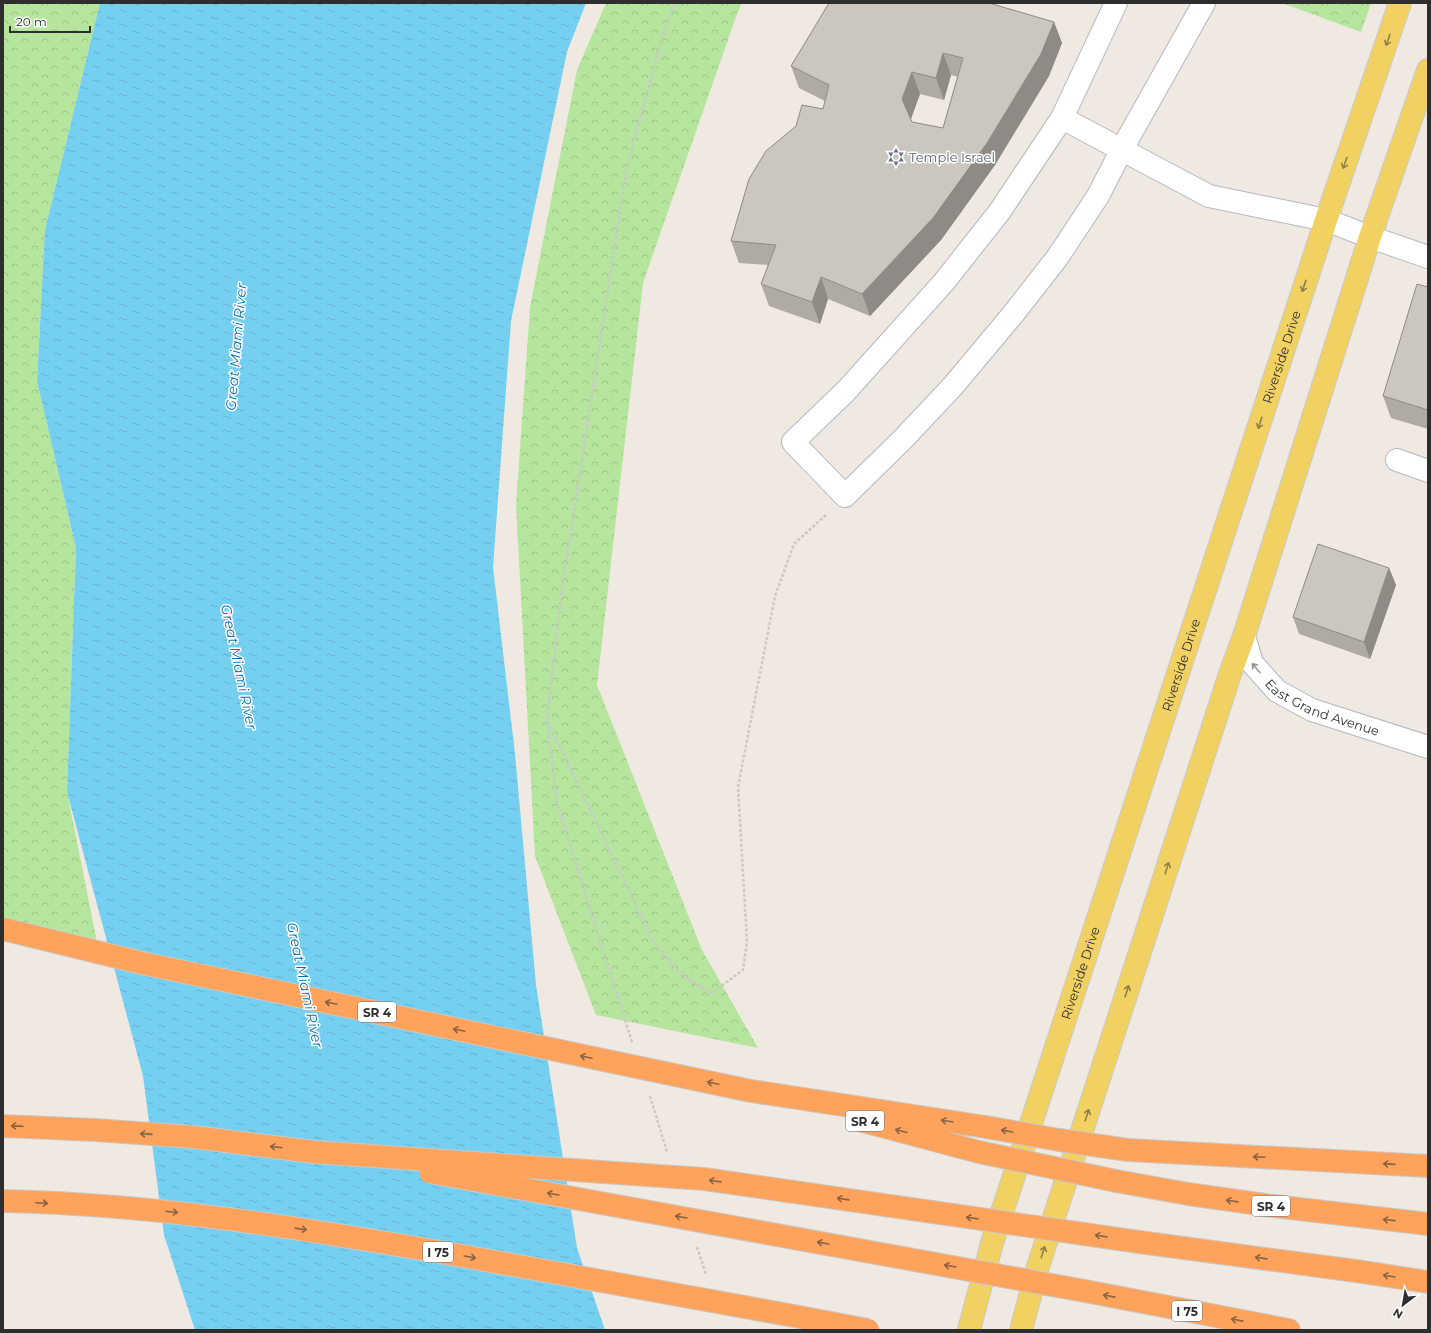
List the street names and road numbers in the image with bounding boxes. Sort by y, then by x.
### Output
street label: Riverside Drive [1259,308,1304,406]
street label: Riverside Drive [1158,616,1203,714]
street label: East Grand Avenue [1262,675,1382,739]
street label: Riverside Drive [1058,924,1103,1022]
road number: SR 4 [358,1002,396,1022]
road number: SR 4 [846,1111,884,1131]
road number: SR 4 [1252,1196,1290,1216]
road number: I 75 [423,1242,453,1262]
road number: I 75 [1172,1301,1202,1321]

